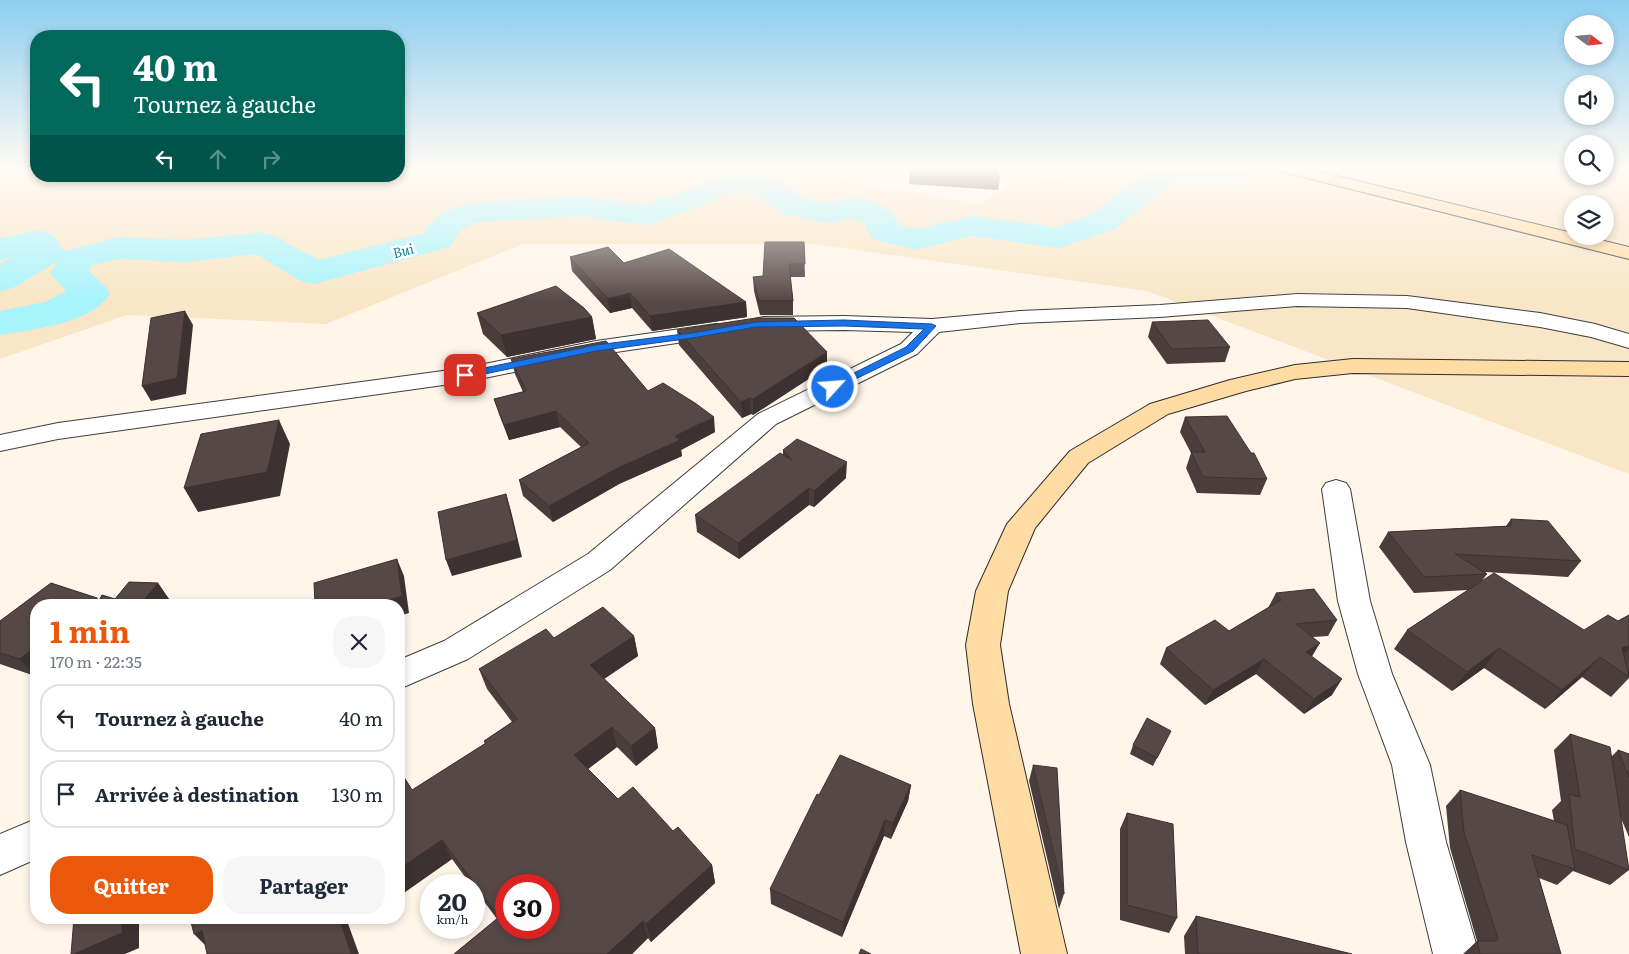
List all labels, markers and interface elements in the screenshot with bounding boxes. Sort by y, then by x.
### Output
north arrow [1564,15,1614,65]
map controls [1564,15,1614,245]
text: 40 m [133,40,218,92]
icon: left [50,50,115,115]
button: sound [1564,75,1614,125]
text: Tournez à gauche [133,87,316,120]
button: search [1564,135,1614,185]
icon: left [151,145,179,173]
icon: ahead [204,145,232,173]
icon: right [257,145,285,173]
button: layers [1564,195,1614,245]
water label: Bui [390,237,417,262]
pin [444,354,486,396]
position arrow [806,360,858,412]
icon: arrive [451,361,479,389]
text: 1 min [50,608,130,652]
button: close [333,616,385,668]
text: 170 m · 22:35 [50,649,142,673]
icon: left [52,704,80,732]
text: Tournez à gauche [95,704,264,732]
text: 40 m [339,704,383,732]
icon: arrive [52,780,80,808]
text: Arrivée à destination [95,780,299,808]
text: 130 m [332,780,383,808]
button: Quitter [50,856,213,914]
button: Partager [223,856,385,914]
speed limit sign: 30 [495,874,560,939]
text: 20 [438,882,467,919]
text: km/h [437,910,468,928]

